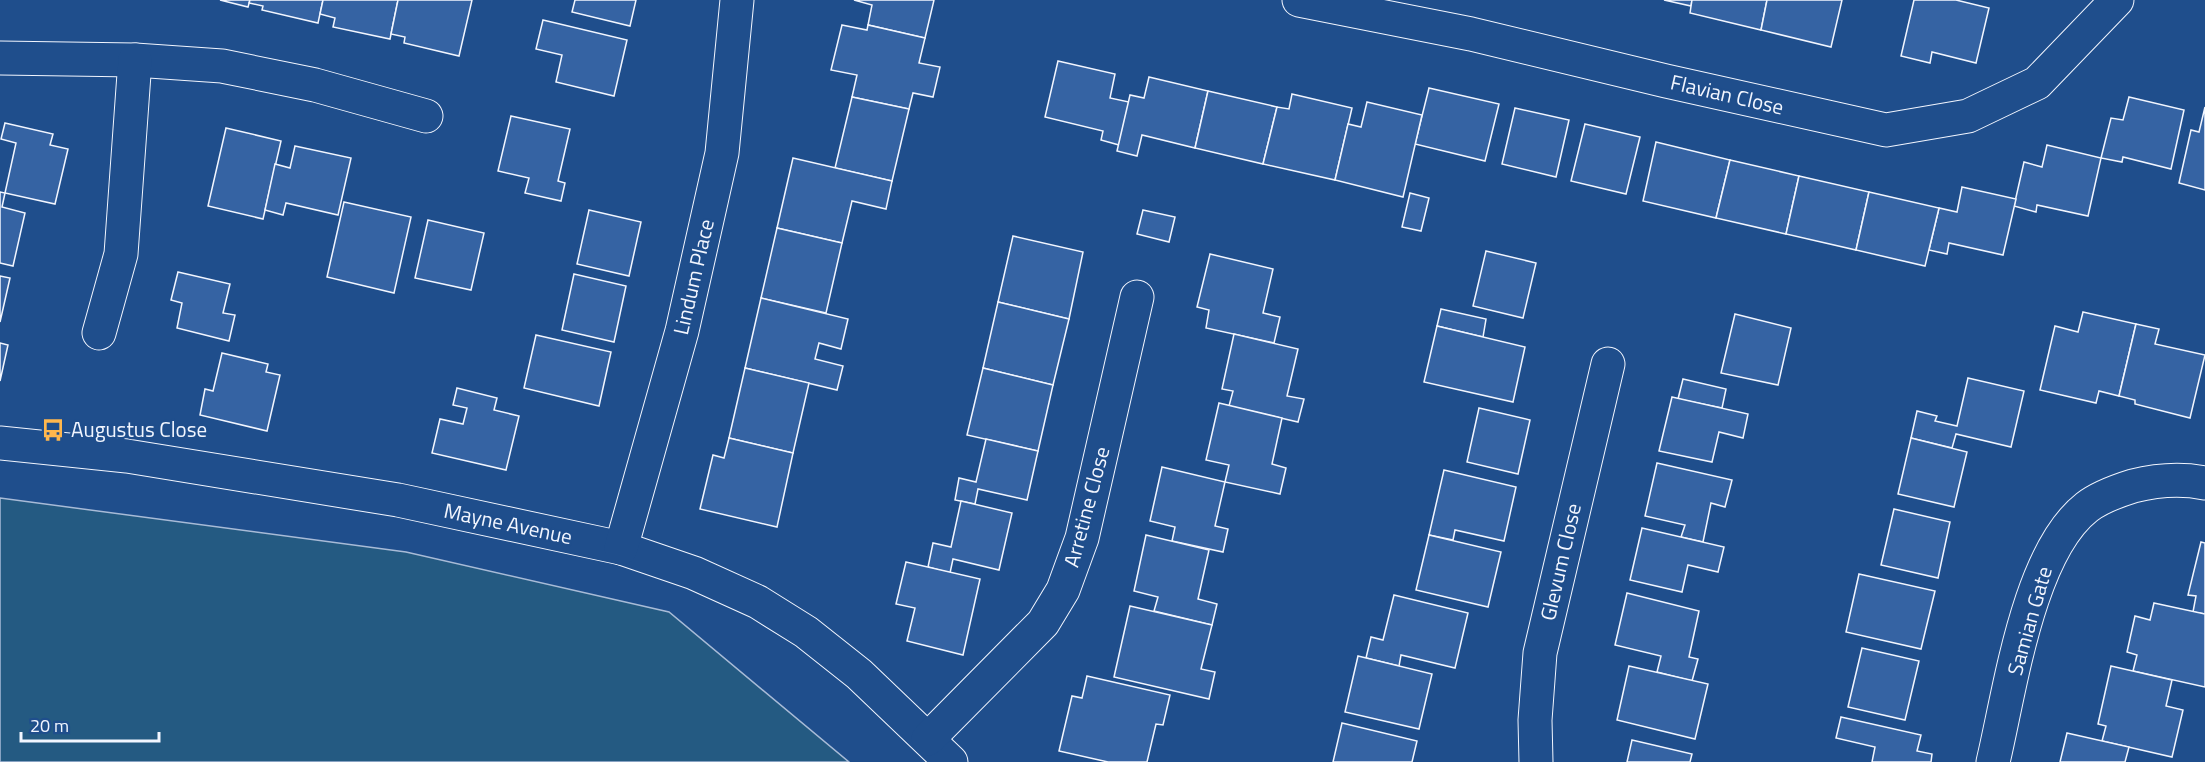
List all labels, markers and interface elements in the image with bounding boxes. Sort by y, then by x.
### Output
street label: Flavian Close [1668,65,1787,123]
street label: Lindum Place [664,216,722,338]
place label: Augustus Close [71,413,207,445]
bus stop icon: Augustus Close [40,417,66,443]
street label: Arretine Close [1055,443,1117,571]
street label: Mayne Avenue [441,494,575,552]
street label: Glevum Close [1531,500,1589,624]
street label: Samian Gate [1998,563,2060,679]
scale bar [21,705,159,743]
text: 20 m [30,712,69,739]

